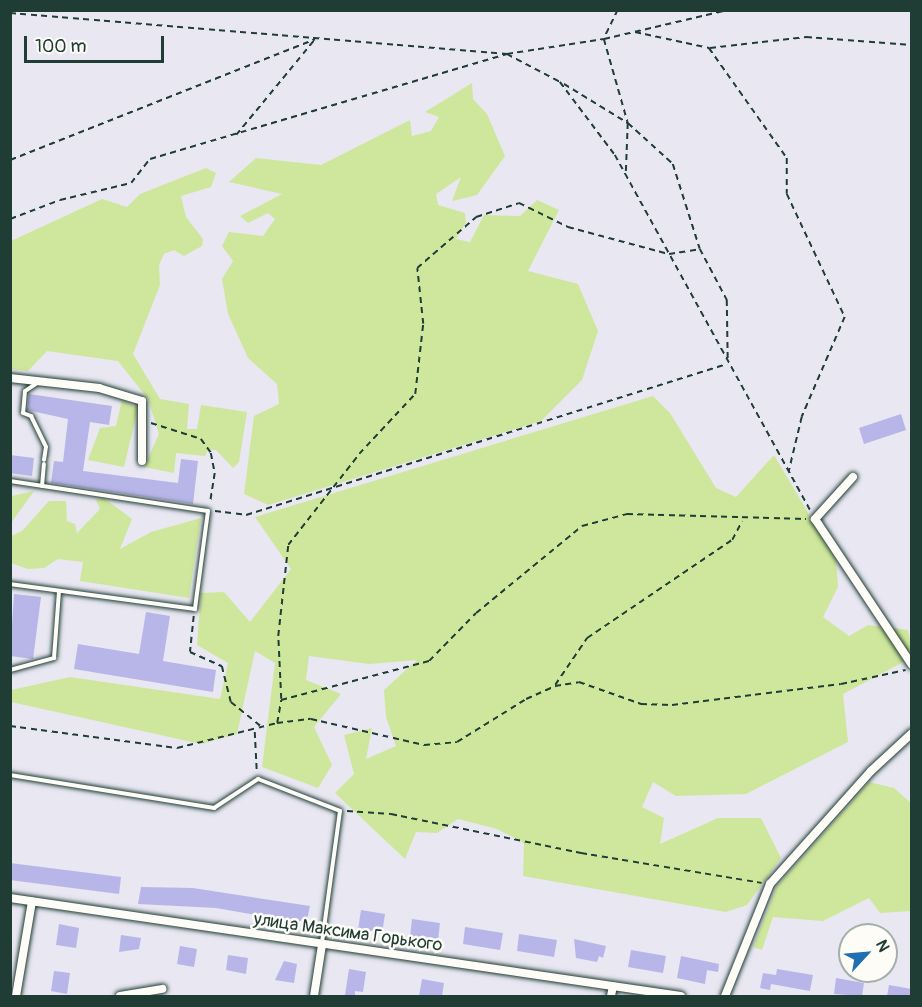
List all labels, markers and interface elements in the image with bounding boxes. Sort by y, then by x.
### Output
scale bar [27,24,166,62]
text: 100 m [35,35,87,58]
street label: улица Максима Горького [252,909,444,957]
north arrow [838,923,898,983]
text: N [871,937,894,955]

